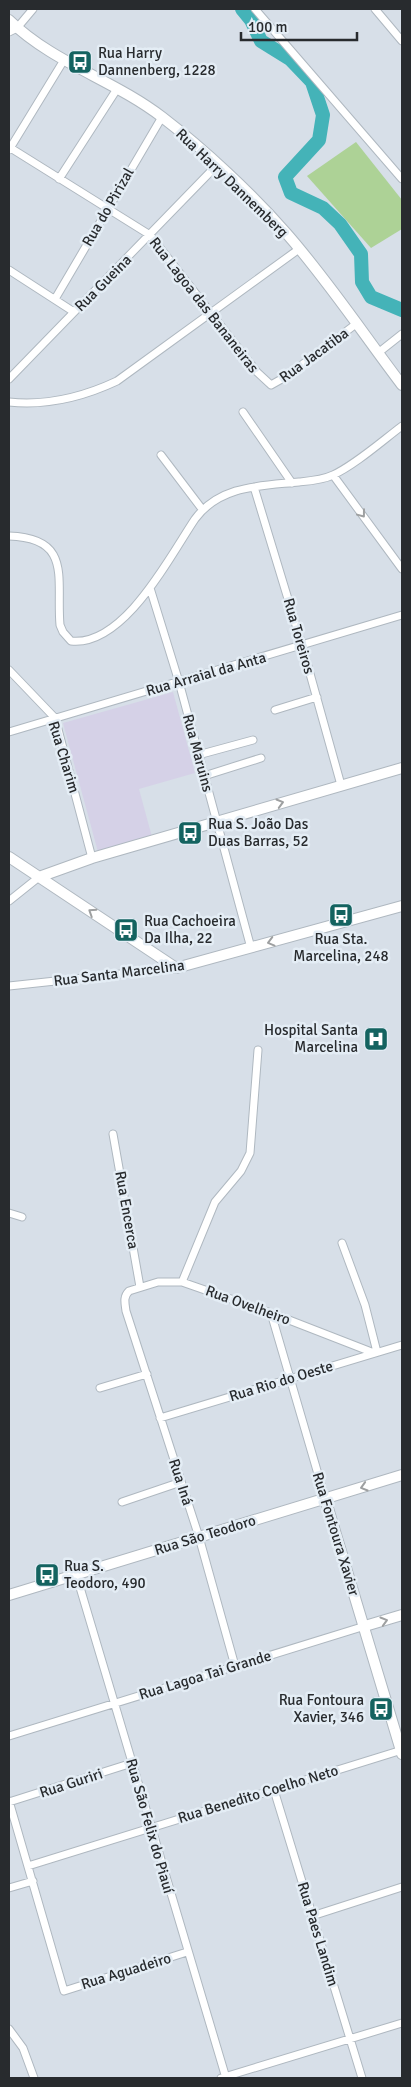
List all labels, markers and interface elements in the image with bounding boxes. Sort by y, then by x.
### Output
scale bar [241,10,357,42]
text: 100 m [248,18,288,36]
place label: Rua Harry Dannenberg, 1228 [98,44,216,79]
bus stop icon: Rua Harry Dannenberg, 1228 [67,49,93,75]
street label: Rua Harry Dannemberg [172,125,292,241]
street label: Rua do Pirizal [78,164,138,250]
street label: Rua Lagoa das Bananeiras [146,234,263,377]
street label: Rua Gueina [71,251,135,315]
street label: Rua Jacatiba [276,324,352,386]
one-way arrow [357,508,365,517]
street label: Rua Toreiros [280,596,319,676]
street label: Rua Arraial da Anta [144,648,268,700]
street label: Rua Maruins [179,712,217,794]
street label: Rua Charim [45,719,83,795]
one-way arrow [275,799,283,809]
place label: Rua S. João Das Duas Barras, 52 [208,815,309,850]
bus stop icon: Rua S. João Das Duas Barras, 52 [177,820,203,846]
bus stop icon: Rua Sta. Marcelina, 248 [328,902,354,928]
one-way arrow [88,909,98,918]
place label: Rua Cachoeira Da Ilha, 22 [144,912,236,947]
bus stop icon: Rua Cachoeira Da Ilha, 22 [113,917,139,943]
place label: Rua Sta. Marcelina, 248 [293,930,389,965]
one-way arrow [267,936,275,947]
street label: Rua Santa Marcelina [53,956,185,990]
place label: Hospital Santa Marcelina [264,1021,358,1056]
hospital icon: Hospital Santa Marcelina [363,1026,389,1052]
street label: Rua Encerca [111,1170,143,1250]
street label: Rua Ovelheiro [203,1281,293,1329]
street label: Rua Rio do Oeste [227,1357,335,1405]
street label: Rua Iná [165,1456,197,1508]
street label: Rua Fontoura Xavier [309,1470,364,1598]
one-way arrow [360,1481,368,1491]
street label: Rua São Teodoro [152,1511,258,1559]
place label: Rua S. Teodoro, 490 [64,1557,146,1592]
bus stop icon: Rua S. Teodoro, 490 [34,1562,60,1588]
one-way arrow [379,1616,387,1626]
street label: Rua Lagoa Tai Grande [137,1646,273,1704]
place label: Rua Fontoura Xavier, 346 [279,1691,364,1726]
bus stop icon: Rua Fontoura Xavier, 346 [368,1696,394,1722]
street label: Rua São Felix do Piauí [122,1756,178,1896]
street label: Rua Benedito Coelho Neto [176,1761,341,1827]
street label: Rua Guriri [37,1764,105,1802]
street label: Rua Paes Landim [294,1880,342,1988]
street label: Rua Aguadeiro [79,1949,173,1993]

